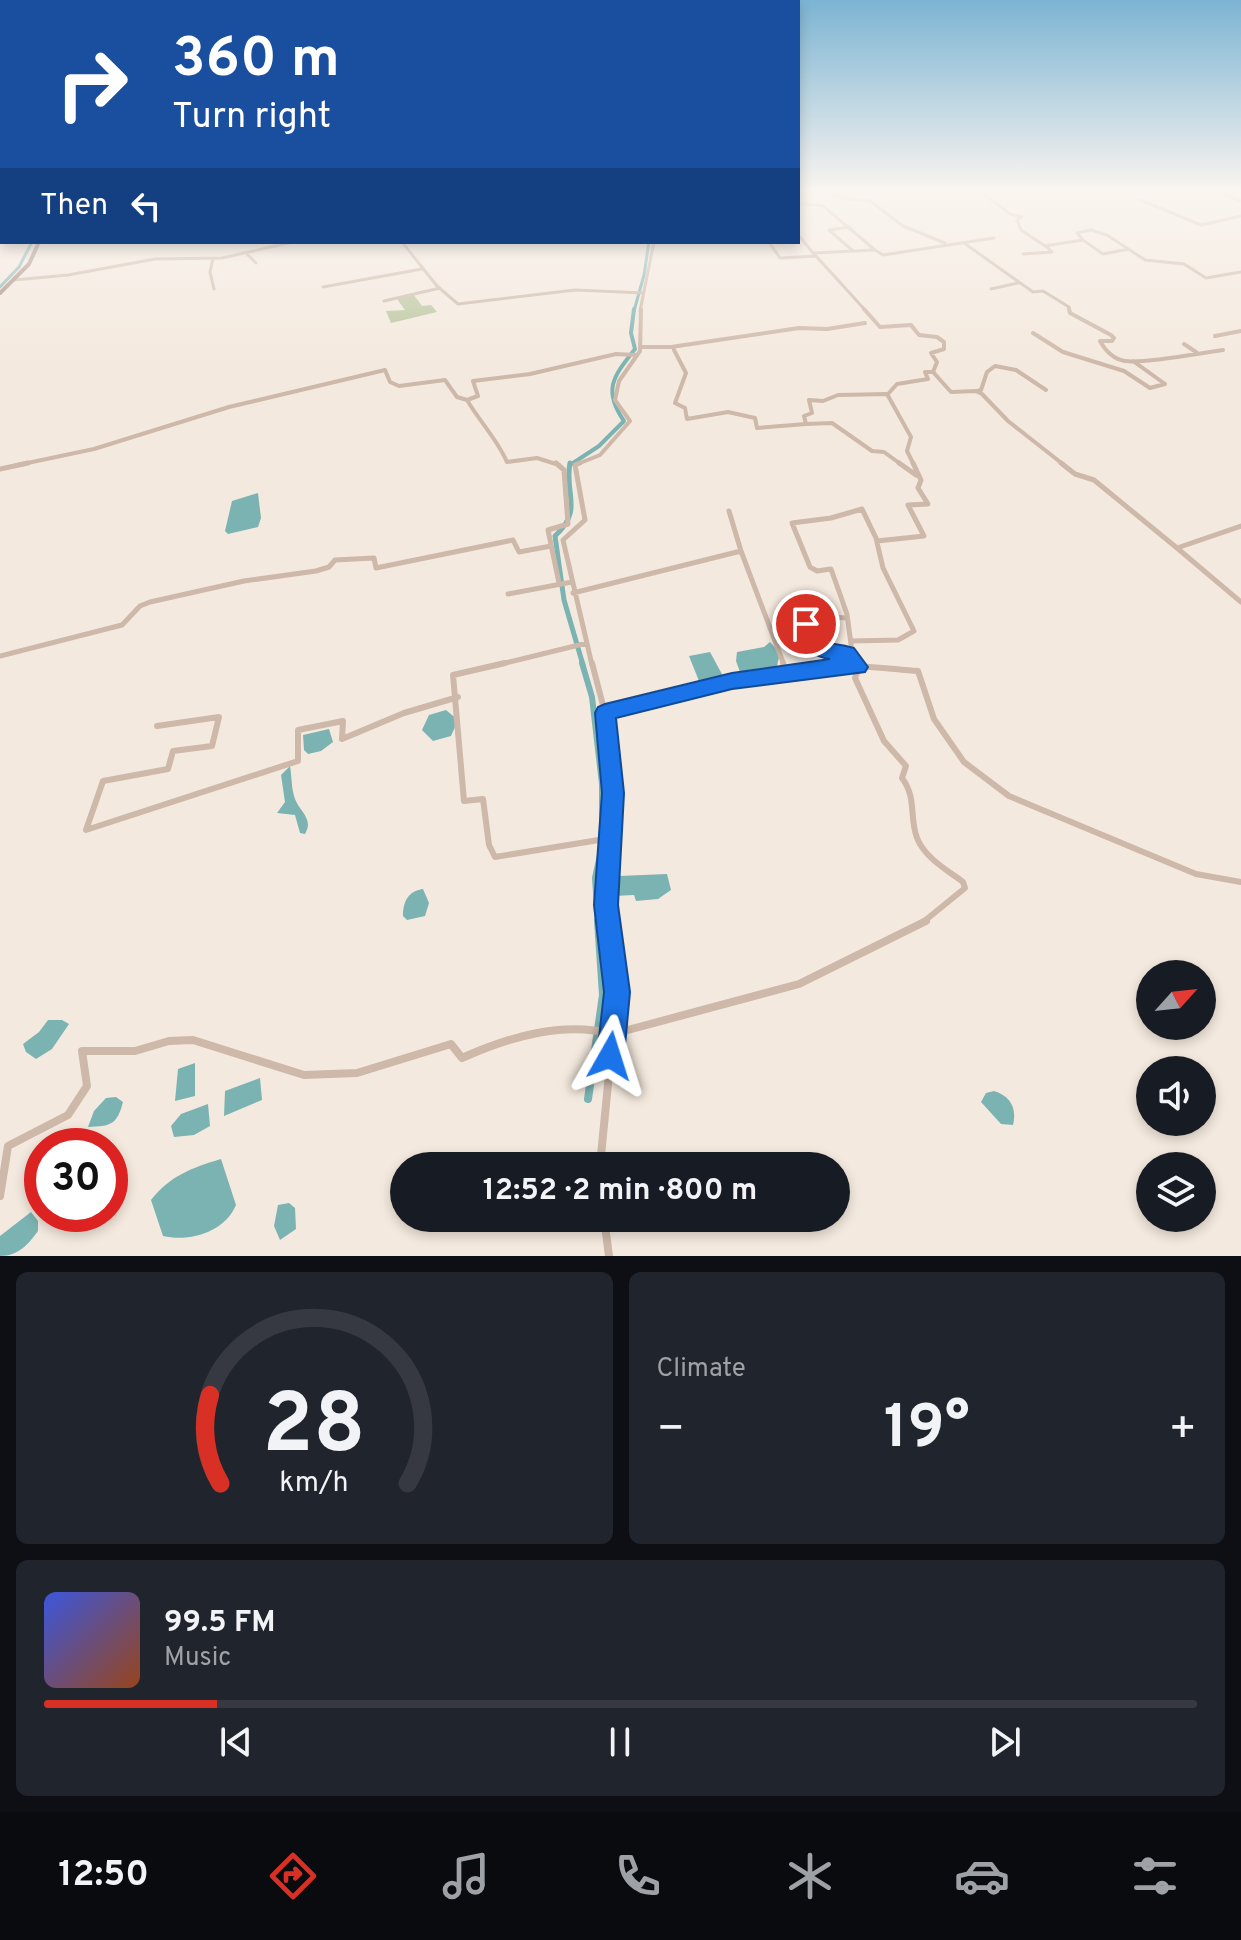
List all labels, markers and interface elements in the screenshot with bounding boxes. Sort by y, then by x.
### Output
text: 360 m [172,26,340,96]
icon: right [40,32,144,136]
text: Turn right [172,95,331,141]
icon: left [124,184,168,228]
text: Then [40,188,108,225]
pin [772,590,840,658]
icon: arrive [784,602,828,646]
north arrow [1136,960,1216,1040]
map controls [1136,960,1216,1232]
position arrow [568,1014,652,1098]
button: sound [1136,1056,1216,1136]
speed limit sign: 30 [24,1128,128,1232]
button: layers [1136,1152,1216,1232]
text: 12:52 · 2 min · 800 m [483,1173,757,1210]
text: Climate [657,1353,746,1386]
text: 28 [263,1377,366,1482]
text: 19° [884,1393,970,1469]
text: − [657,1403,685,1459]
text: + [1169,1403,1197,1459]
text: km/h [280,1466,349,1502]
text: 99.5 FM [164,1605,276,1642]
text: Music [164,1642,231,1675]
icon: previous [214,1720,258,1764]
icon: pause [598,1720,642,1764]
icon: next [983,1720,1027,1764]
icon: directions [265,1848,321,1904]
icon: music [438,1848,494,1904]
icon: phone [610,1848,666,1904]
icon: climate [782,1848,838,1904]
icon: car [954,1848,1010,1904]
icon: filters [1127,1848,1183,1904]
text: 12:50 [58,1853,149,1899]

